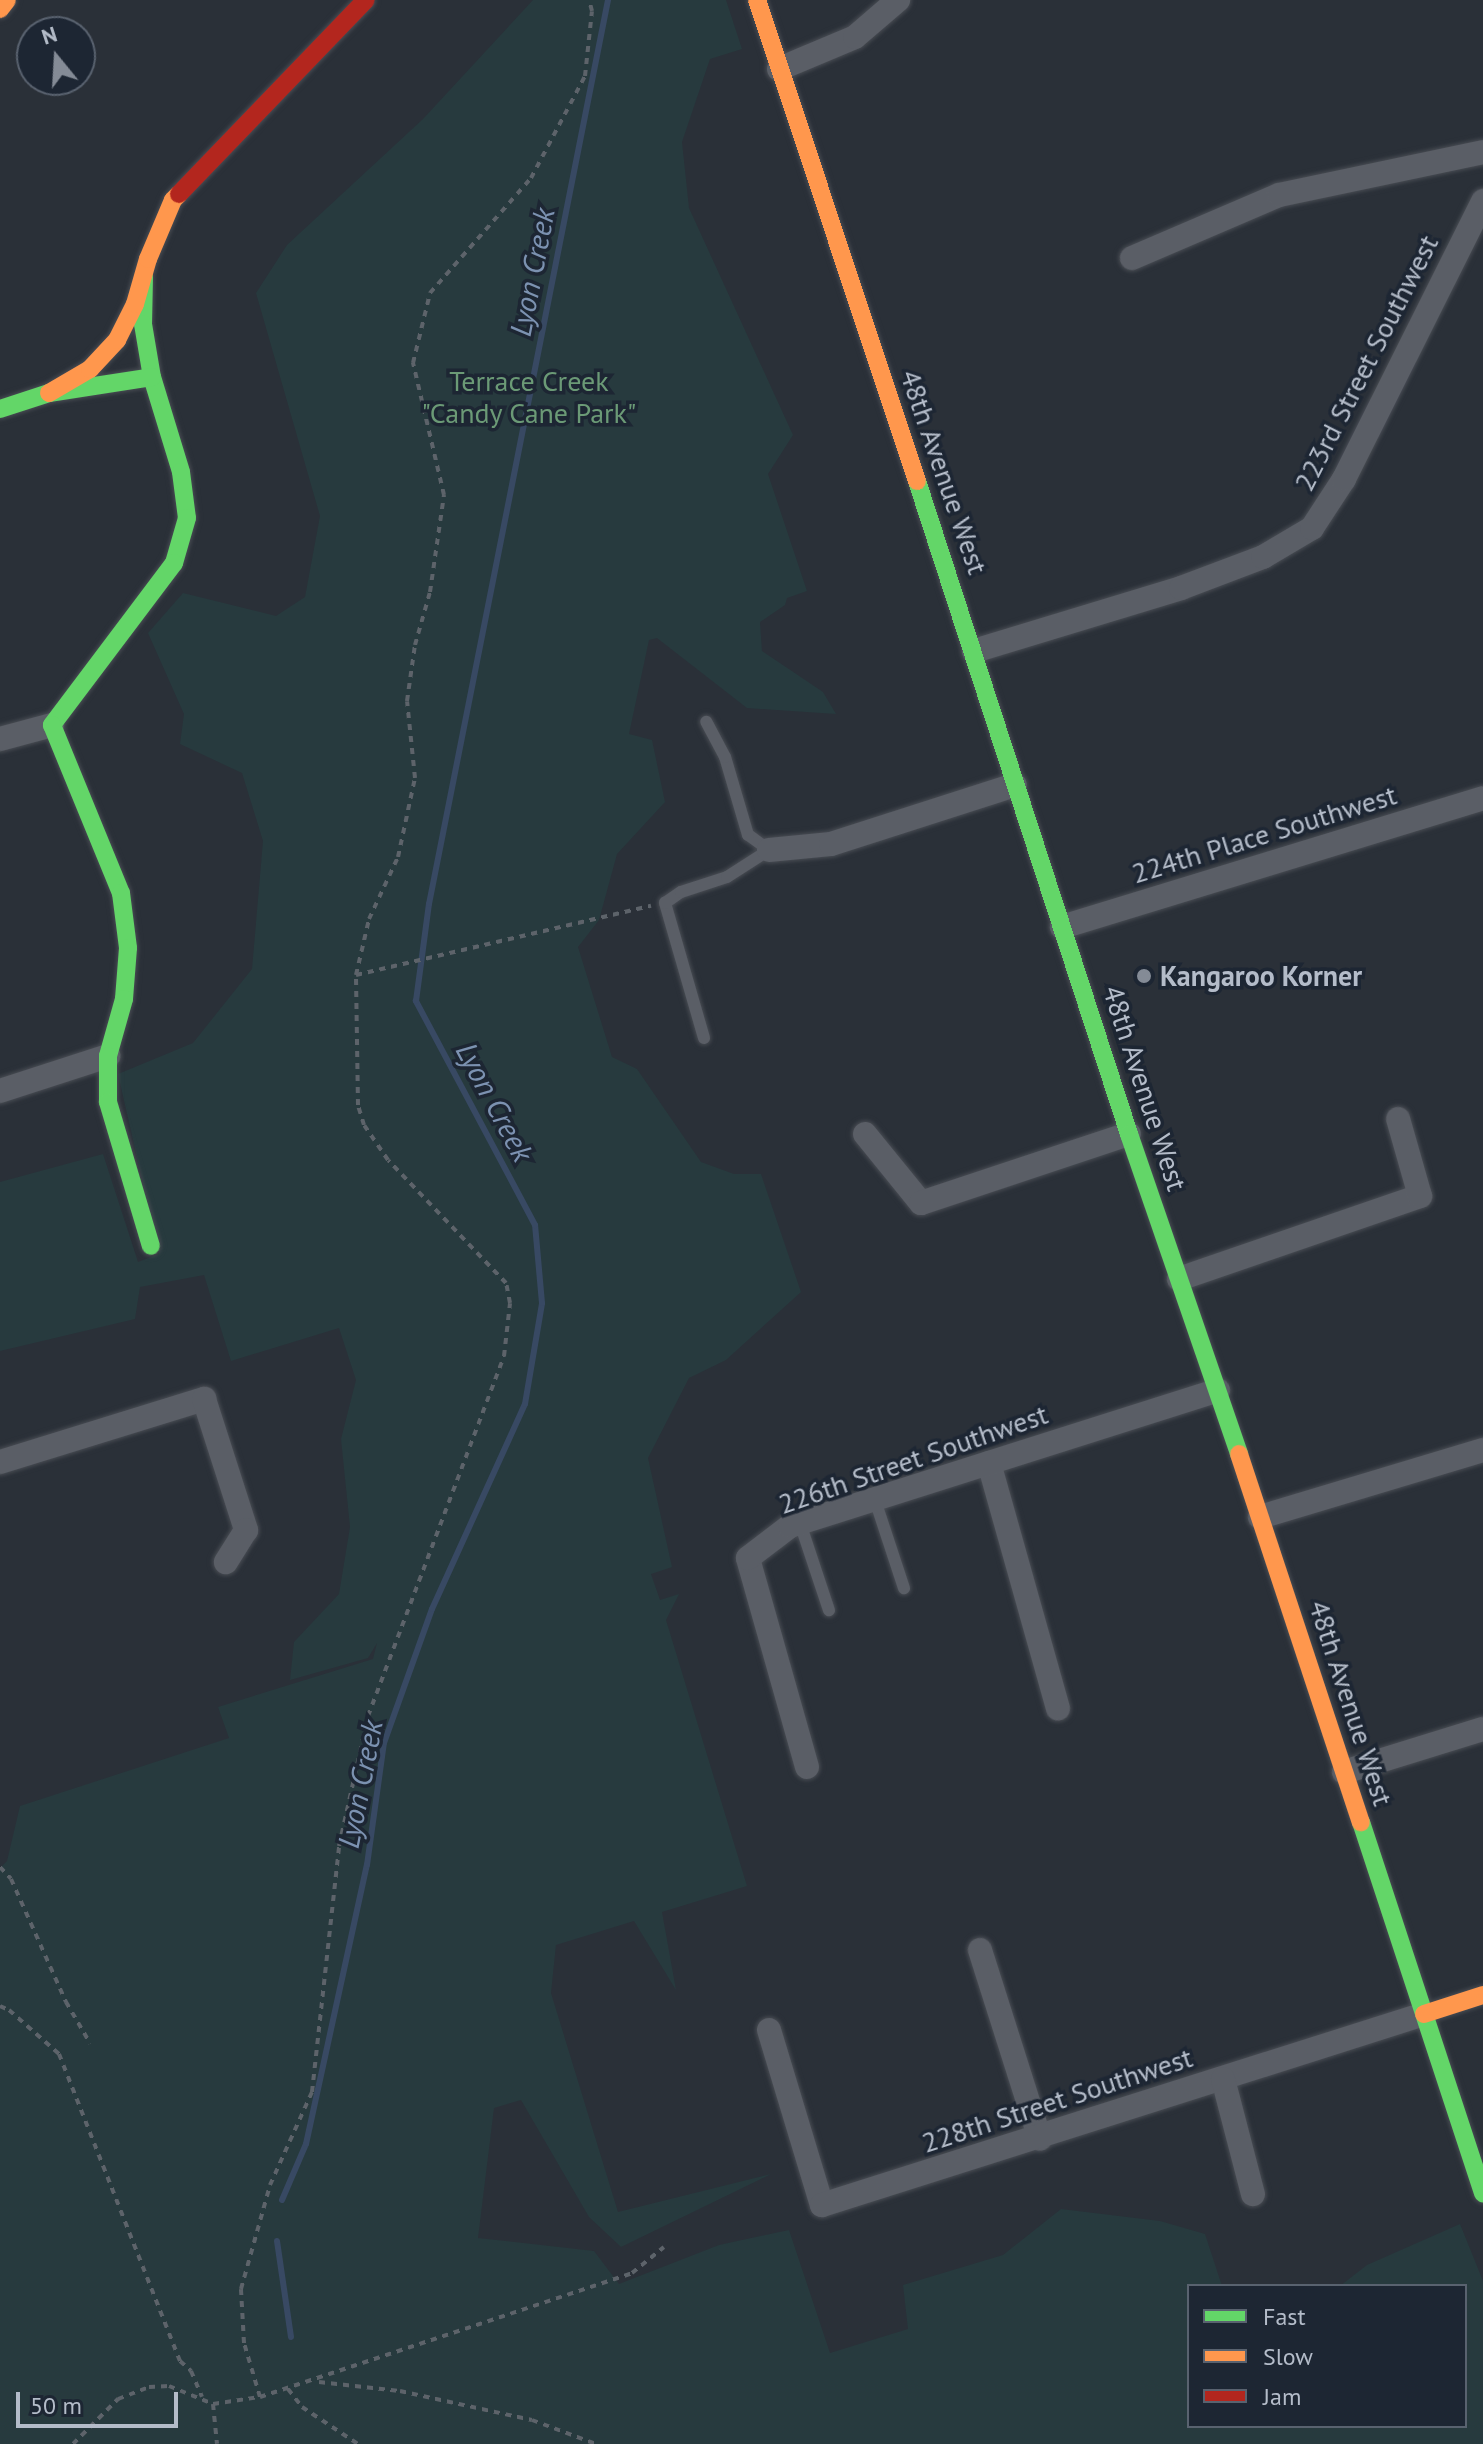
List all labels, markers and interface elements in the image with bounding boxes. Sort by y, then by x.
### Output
north arrow [16,16,96,96]
text: N [38,20,60,51]
water label: Lyon Creek [502,205,562,339]
street label: 223rd Street Southwest [1287,230,1445,496]
park label: Terrace Creek "Candy Cane Park" [421,364,637,430]
street label: 48th Avenue West [893,365,995,579]
street label: 224th Place Southwest [1128,778,1400,890]
place label: Kangaroo Korner [1160,959,1362,993]
marker: Kangaroo Korner [1135,967,1153,985]
street label: 48th Avenue West [1096,980,1194,1196]
water label: Lyon Creek [449,1036,541,1168]
street label: 226th Street Southwest [774,1397,1052,1521]
street label: 48th Avenue West [1302,1595,1400,1811]
water label: Lyon Creek [330,1717,390,1851]
street label: 228th Street Southwest [917,2040,1197,2160]
legend [1187,2284,1467,2428]
text: Fast [1263,2301,1306,2332]
text: Slow [1263,2341,1313,2372]
scale bar [20,2376,182,2426]
text: Jam [1263,2381,1301,2412]
text: 50 m [30,2390,82,2421]

